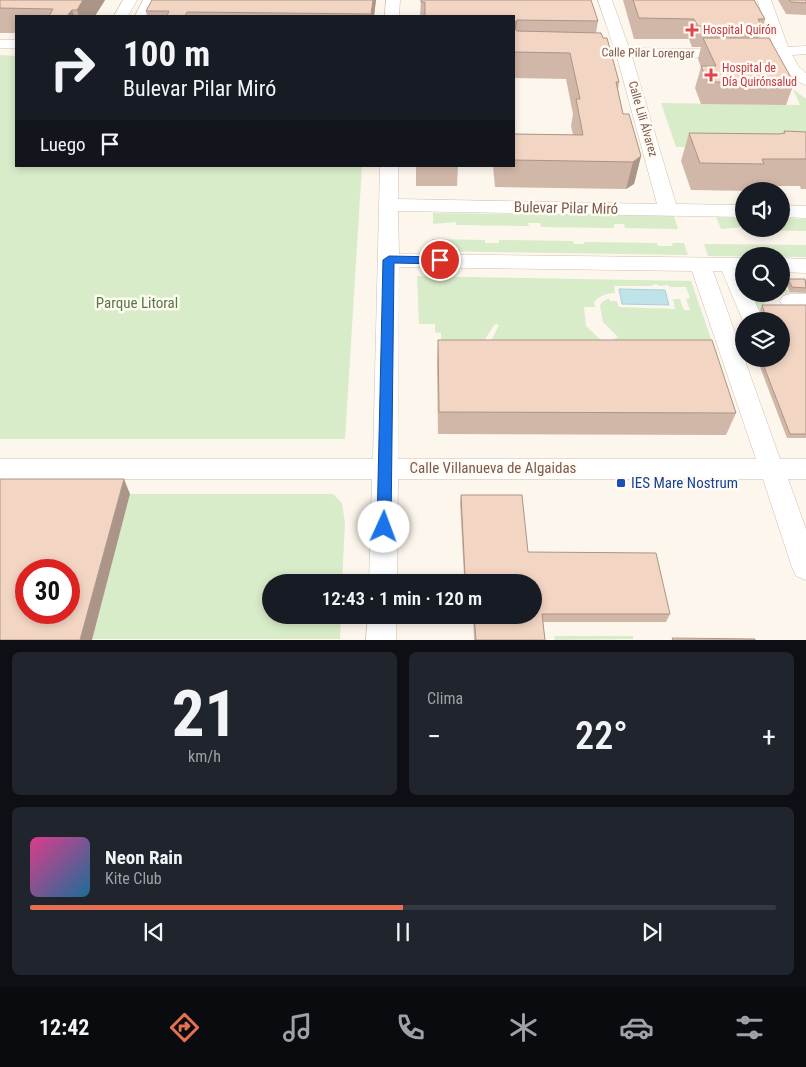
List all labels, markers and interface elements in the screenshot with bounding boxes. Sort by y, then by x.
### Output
marker: Hospital Quirón [685,23,699,37]
place label: Hospital Quirón [703,23,777,37]
text: 100 m [123,34,210,75]
icon: right [40,35,105,100]
street label: Calle Pilar Lorengar [601,45,695,61]
place label: Hospital de Día Quirónsalud [722,61,797,89]
marker: Hospital de Día Quirónsalud [704,68,718,82]
text: Bulevar Pilar Miró [123,76,276,101]
street label: Calle Lili Álvarez [626,79,661,158]
icon: arrive [96,130,124,158]
text: Luego [40,133,86,156]
map controls [735,182,790,367]
button: sound [735,182,790,237]
street label: Bulevar Pilar Miró [514,198,618,218]
pin [419,239,461,281]
icon: arrive [426,246,454,274]
button: search [735,247,790,302]
park label: Parque Litoral [96,294,178,312]
button: layers [735,312,790,367]
street label: Calle Villanueva de Algaidas [410,459,577,477]
place label: IES Mare Nostrum [631,474,738,492]
marker: IES Mare Nostrum [615,477,627,489]
position arrow [357,500,409,552]
speed limit sign: 30 [15,559,80,624]
text: 12:43 · 1 min · 120 m [322,587,482,610]
text: 21 [172,676,237,752]
text: Clima [427,689,463,708]
text: 22° [575,714,628,758]
text: − [427,720,441,753]
text: + [762,720,776,753]
text: km/h [188,747,221,766]
text: Neon Rain [105,846,183,869]
text: Kite Club [105,869,162,888]
icon: previous [140,918,168,946]
icon: pause [389,918,417,946]
icon: next [638,918,666,946]
icon: directions [167,1010,202,1045]
icon: music [280,1010,315,1045]
icon: phone [393,1010,428,1045]
icon: climate [506,1010,541,1045]
icon: car [619,1010,654,1045]
icon: filters [732,1010,767,1045]
text: 12:42 [39,1015,89,1040]

